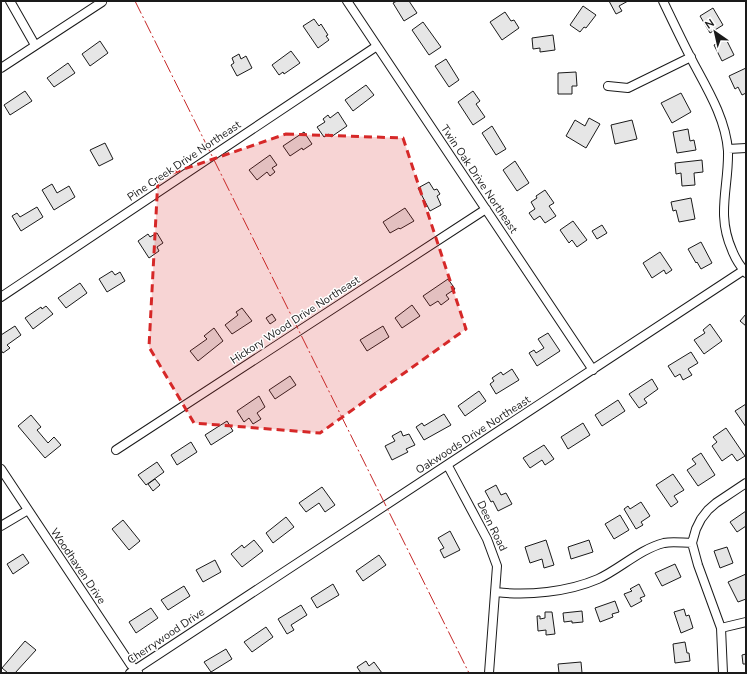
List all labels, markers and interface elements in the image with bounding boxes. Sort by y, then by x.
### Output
north arrow [695,12,735,52]
text: N [702,16,717,33]
street label: Pine Creek Drive Northeast [124,117,244,205]
street label: Twin Oak Drive Northeast [437,122,521,236]
street label: Hickory Wood Drive Northeast [227,272,363,368]
street label: Oakwoods Drive Northeast [413,392,533,478]
street label: Deen Road [473,498,511,554]
street label: Woodhaven Drive [47,525,109,607]
street label: Cherrywood Drive [124,604,208,667]

